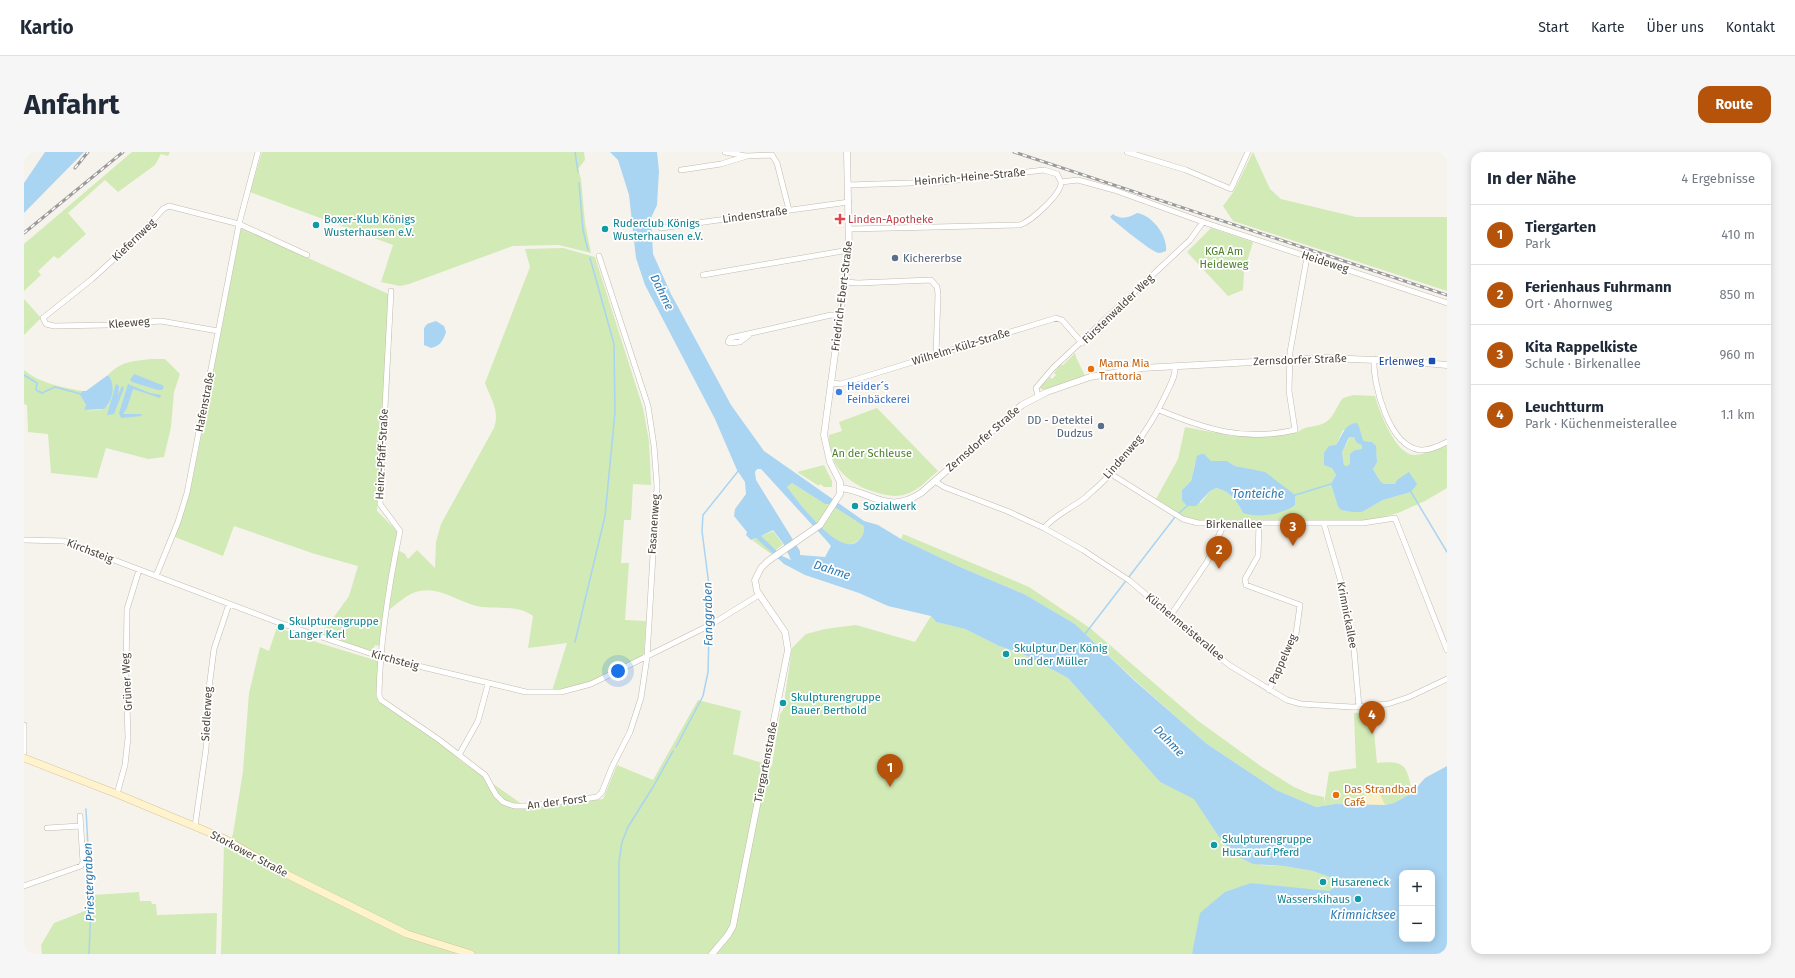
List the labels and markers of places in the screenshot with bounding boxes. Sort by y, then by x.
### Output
place label: Boxer-Klub Königs Wusterhausen e.V. [324,213,415,239]
place label: Linden-Apotheke [848,213,934,226]
marker: Linden-Apotheke [835,214,845,224]
place label: Ruderclub Königs Wusterhausen e.V. [613,217,703,243]
marker: Boxer-Klub Königs Wusterhausen e.V. [311,220,321,230]
marker: Ruderclub Königs Wusterhausen e.V. [600,224,610,234]
place label: Kichererbse [903,252,962,265]
marker: Kichererbse [890,253,900,263]
place label: Erlenweg [1379,355,1424,368]
marker: Erlenweg [1427,356,1437,366]
place label: Mama Mia Trattoria [1099,357,1150,383]
marker: Mama Mia Trattoria [1086,364,1096,374]
place label: Heider´s Feinbäckerei [847,380,910,406]
marker: Heider´s Feinbäckerei [834,387,844,397]
place label: DD - Detektei Dudzus [1027,414,1093,440]
marker: DD - Detektei Dudzus [1096,421,1106,431]
place label: Sozialwerk [863,500,916,513]
marker: Sozialwerk [850,501,860,511]
pin: 3 [1280,513,1306,546]
pin: 2 [1206,536,1232,569]
place label: Skulpturengruppe Langer Kerl [289,615,379,641]
marker: Skulpturengruppe Langer Kerl [276,622,286,632]
place label: Skulptur Der König und der Müller [1014,642,1108,668]
marker: Skulptur Der König und der Müller [1001,649,1011,659]
place label: Skulpturengruppe Bauer Berthold [791,691,881,717]
marker: Skulpturengruppe Bauer Berthold [778,698,788,708]
pin: 4 [1359,701,1385,734]
pin: 1 [877,754,903,787]
place label: Das Strandbad Café [1344,783,1417,809]
marker: Das Strandbad Café [1331,790,1341,800]
place label: Skulpturengruppe Husar auf Pferd [1222,833,1312,859]
marker: Skulpturengruppe Husar auf Pferd [1209,840,1219,850]
place label: Husareneck [1331,876,1390,889]
marker: Husareneck [1318,877,1328,887]
place label: Wasserskihaus [1277,893,1350,906]
marker: Wasserskihaus [1353,894,1363,904]

